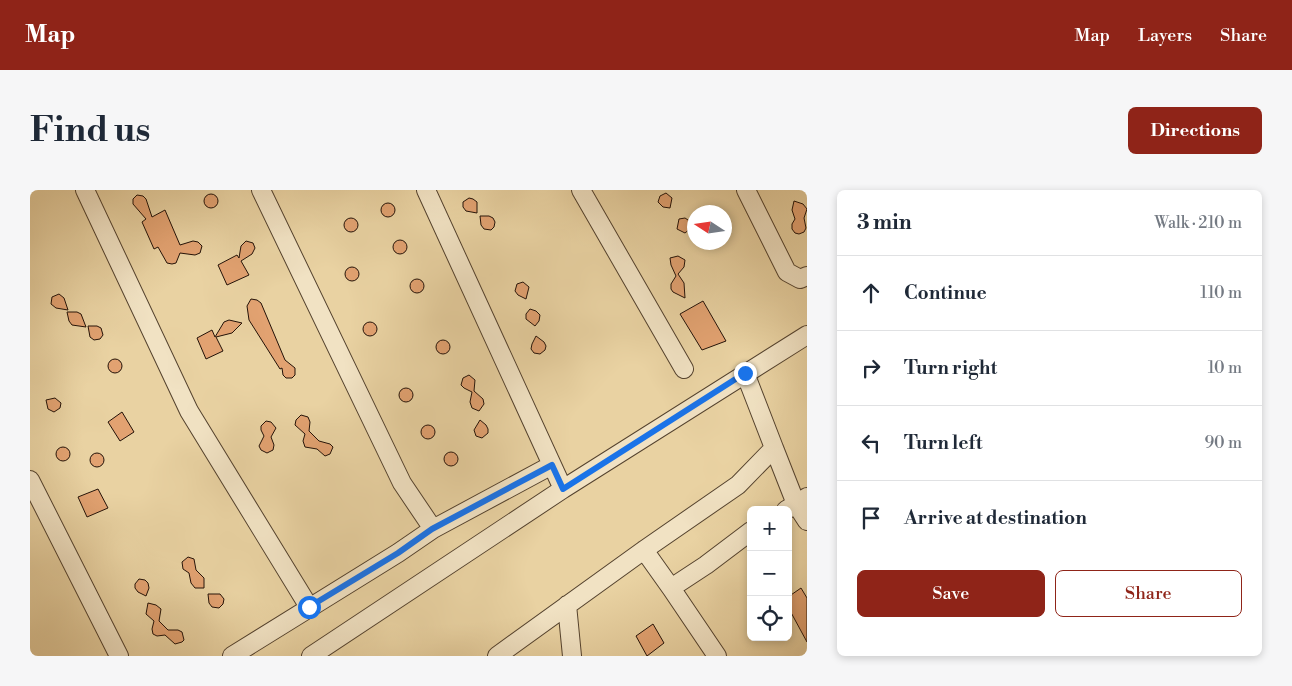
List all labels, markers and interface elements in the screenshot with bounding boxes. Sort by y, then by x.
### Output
text: Map [25,20,75,50]
text: Map [1075,24,1110,47]
text: Layers [1138,24,1192,47]
text: Share [1220,24,1267,47]
button: Directions [1128,107,1262,154]
text: Find us [30,109,150,152]
north arrow [687,205,732,250]
text: 3 min [857,210,912,236]
text: Walk · 210 m [1154,213,1242,233]
icon: ahead [857,279,885,307]
text: Continue [904,281,987,305]
text: 110 m [1200,283,1242,303]
icon: right [857,354,885,382]
text: Turn right [904,356,997,380]
text: 10 m [1208,358,1242,378]
route end [734,362,757,385]
icon: left [857,429,885,457]
text: Turn left [904,431,983,455]
text: 90 m [1204,433,1242,453]
icon: arrive [857,504,885,532]
map controls [747,506,792,641]
button: + [747,506,792,551]
text: Arrive at destination [904,506,1087,530]
button: − [747,551,792,596]
button: Save [857,570,1045,617]
button: Share [1055,570,1242,617]
route start [298,596,321,619]
button: locate [747,596,792,641]

